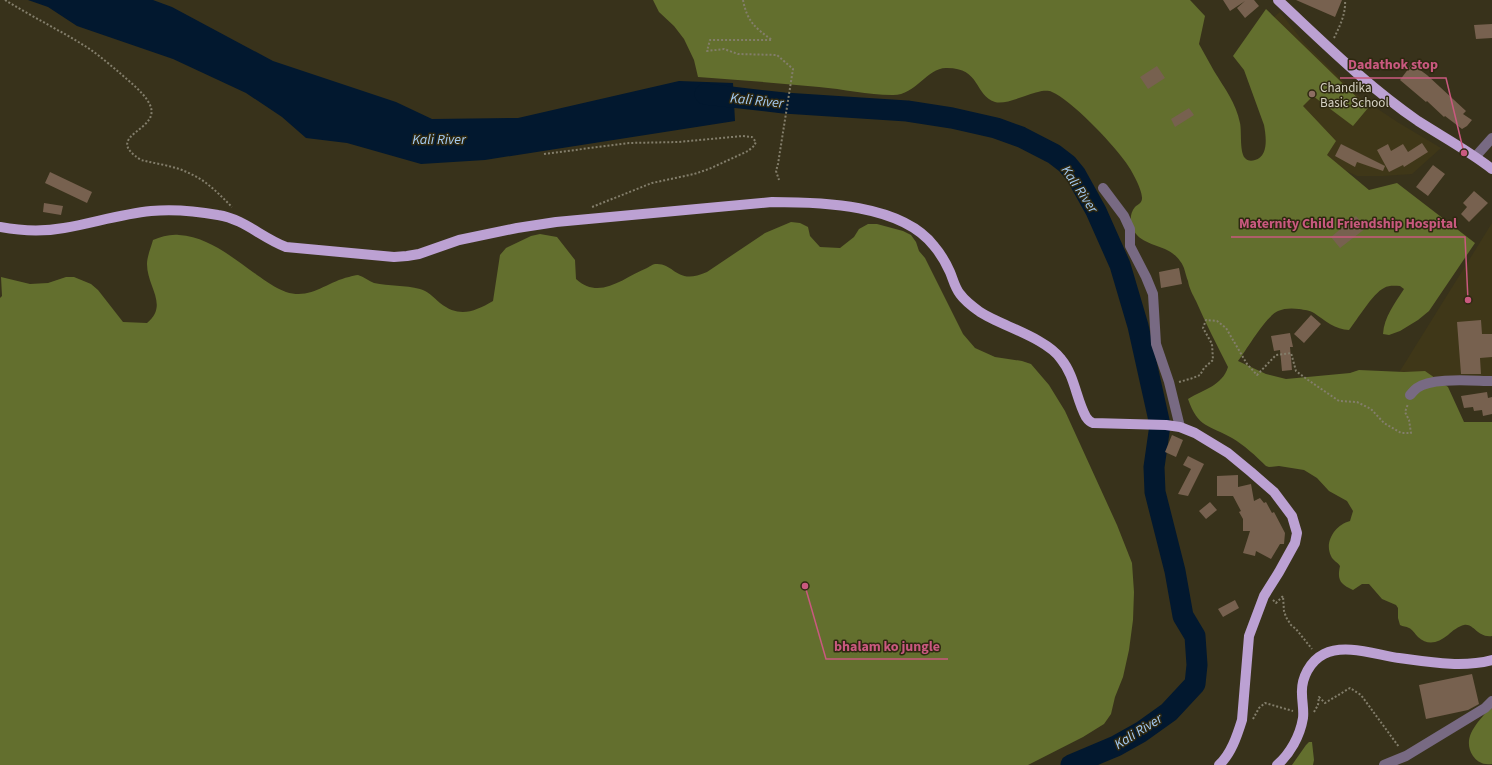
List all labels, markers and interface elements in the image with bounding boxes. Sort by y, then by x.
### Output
callout: Dadathok stop [1340,52,1446,78]
text: Dadathok stop [1348,55,1438,75]
place label: Chandika Basic School [1320,79,1389,112]
water label: Kali River [729,88,786,114]
marker: Chandika Basic School [1307,89,1317,99]
water label: Kali River [412,130,467,150]
water label: Kali River [1056,162,1103,218]
callout: Maternity Child Friendship Hospital [1231,211,1465,237]
text: Maternity Child Friendship Hospital [1239,214,1457,234]
callout: bhalam ko jungle [826,633,948,659]
text: bhalam ko jungle [834,637,940,657]
water label: Kali River [1111,709,1168,755]

